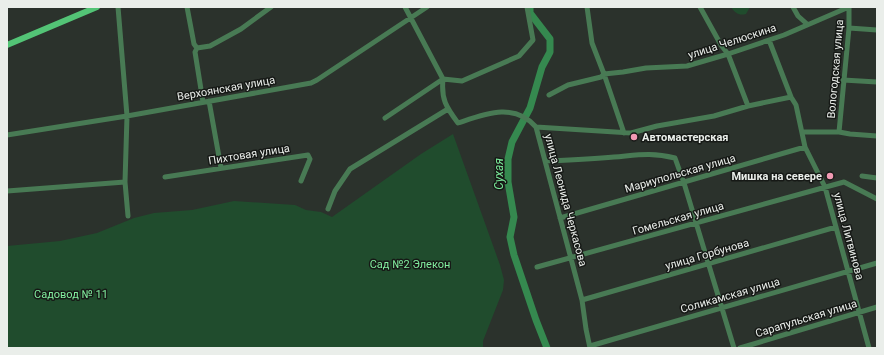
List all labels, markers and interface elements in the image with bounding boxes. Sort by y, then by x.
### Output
street label: Вологодская улица [825,19,846,119]
street label: улица Челюскина [686,21,778,62]
street label: Верхоянская улица [176,73,276,104]
place label: Автомастерская [642,131,728,144]
street label: улица Леонида Черкасова [542,132,589,268]
marker: Автомастерская [629,132,639,142]
street label: Пихтовая улица [207,142,291,167]
street label: Мариупольская улица [623,151,737,196]
water label: Сухая [492,158,506,190]
place label: Мишка на севере [731,170,822,183]
marker: Мишка на севере [825,171,835,181]
street label: улица Литвинова [831,191,866,281]
street label: Гомельская улица [631,199,725,238]
street label: улица Горбунова [664,236,751,273]
park label: Сад №2 Элекон [370,258,450,271]
street label: Соликамская улица [679,275,781,316]
park label: Садовод № 11 [34,288,108,301]
street label: Сарапульская улица [754,297,859,340]

